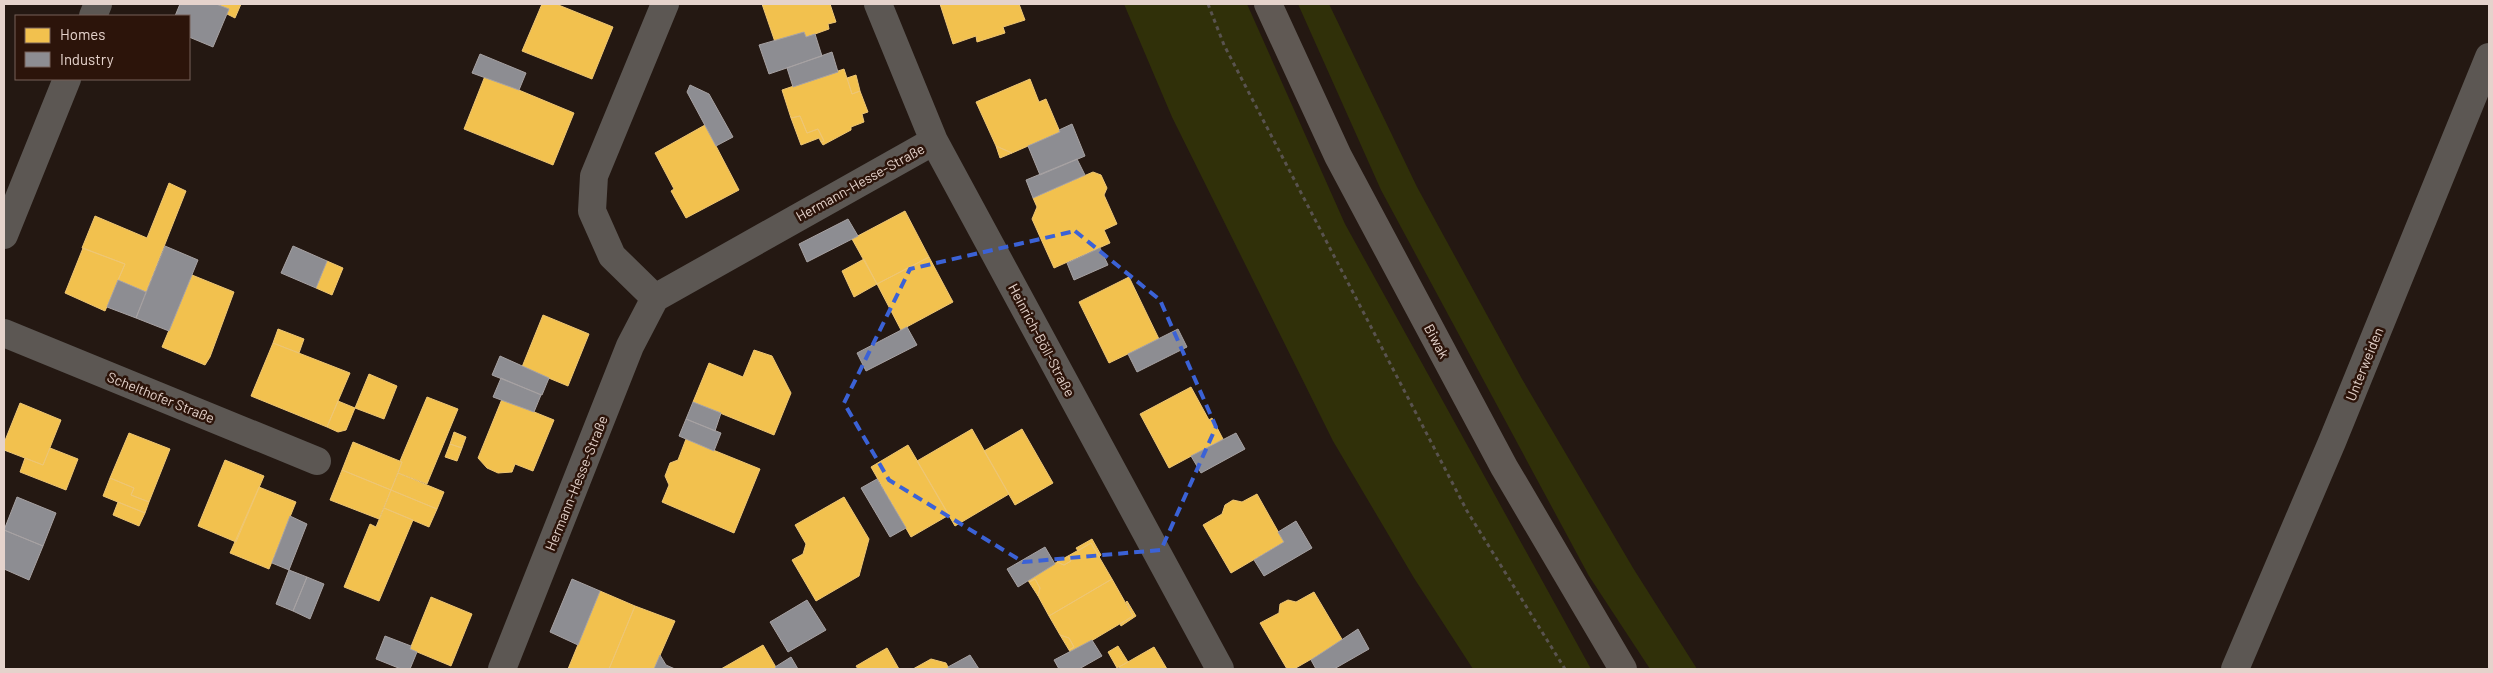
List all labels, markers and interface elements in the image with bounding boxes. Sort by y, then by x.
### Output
legend [15,15,190,80]
text: Homes [60,25,105,43]
text: Industry [60,50,114,68]
street label: Hermann-Hesse-Straße [793,140,927,224]
street label: Heinrich-Böll-Straße [1005,281,1079,399]
street label: Biwak [1421,321,1453,361]
street label: Unterweiden [2342,325,2386,403]
street label: Schelthofer Straße [105,368,217,426]
street label: Hermann-Hesse-Straße [541,413,611,553]

